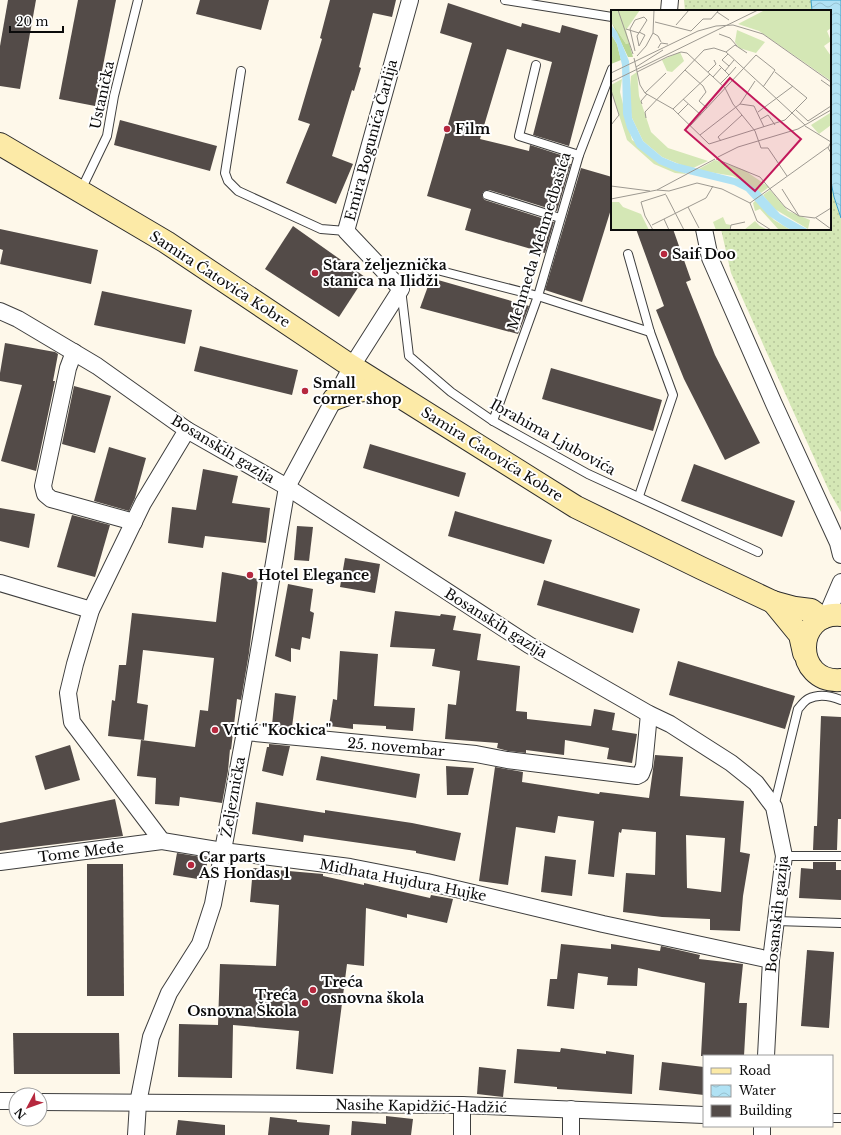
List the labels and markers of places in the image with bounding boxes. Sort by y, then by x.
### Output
place label: Film [455,120,491,138]
marker: Film [442,124,452,134]
place label: Saif Doo [672,245,736,263]
marker: Saif Doo [659,249,669,259]
place label: Stara željeznička stanica na Ilidži [323,256,447,290]
marker: Stara željeznička stanica na Ilidži [310,268,320,278]
place label: Small corner shop [313,374,402,408]
marker: Small corner shop [300,386,310,396]
place label: Hotel Elegance [258,566,369,584]
marker: Hotel Elegance [245,570,255,580]
place label: Vrtić "Kockica" [222,721,331,739]
marker: Vrtić "Kockica" [210,725,220,735]
place label: Car parts AS Hondas 1 [198,848,290,882]
marker: Car parts AS Hondas 1 [186,860,196,870]
place label: Treća osnovna škola [321,973,424,1007]
marker: Treća osnovna škola [308,985,318,995]
place label: Treća Osnovna Škola [187,986,297,1020]
marker: Treća Osnovna Škola [300,998,310,1008]

